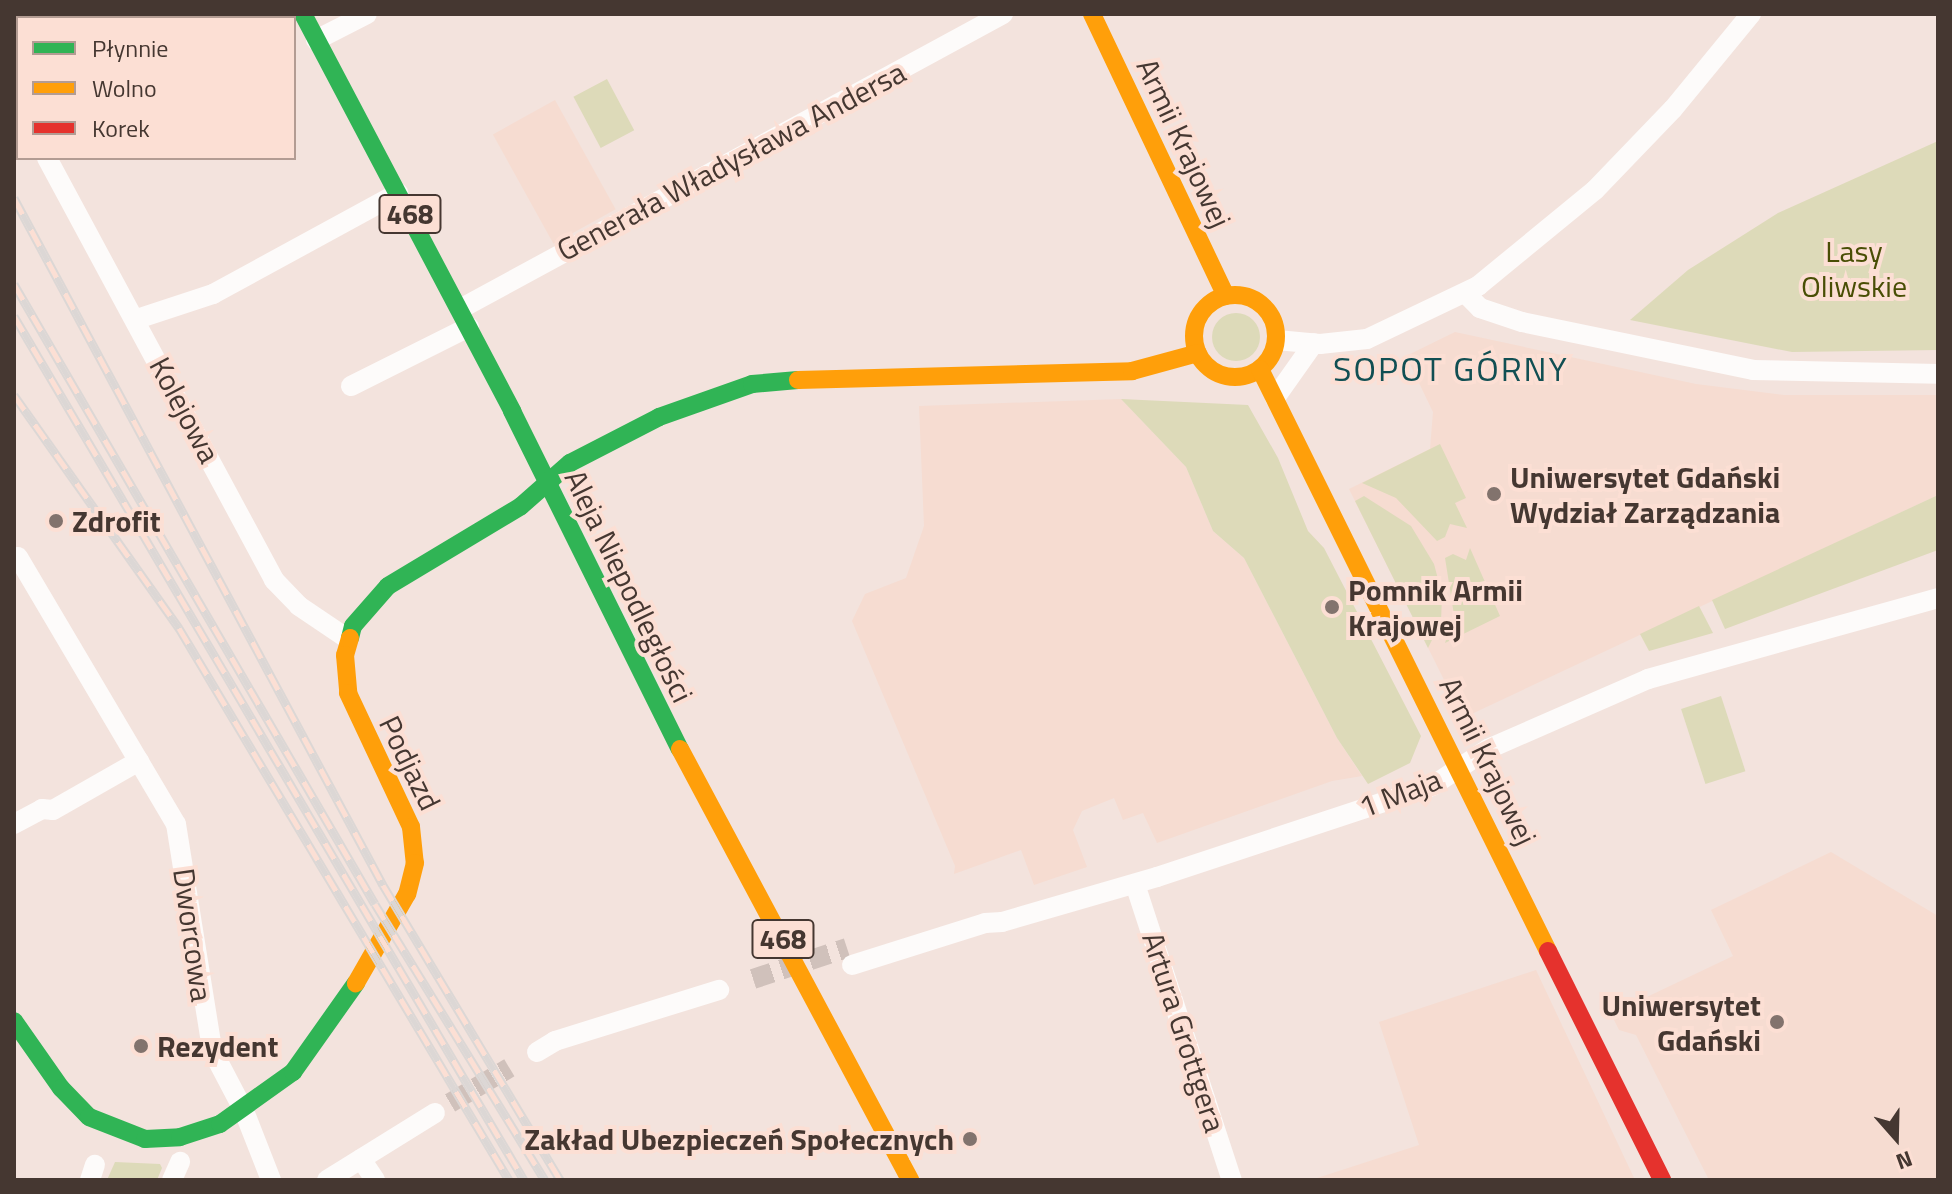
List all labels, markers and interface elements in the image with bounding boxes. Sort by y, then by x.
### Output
legend [16,16,296,160]
text: Płynnie [92,30,168,66]
street label: Armii Krajowej [1129,53,1239,233]
street label: Generała Władysława Andersa [551,54,911,268]
text: Wolno [92,70,157,106]
text: Korek [92,110,150,146]
road number: 468 [378,190,442,238]
park label: Lasy Oliwskie [1801,233,1907,304]
district label: SOPOT GÓRNY [1333,349,1569,389]
street label: Kolejowa [142,351,228,469]
place label: Uniwersytet Gdański Wydział Zarządzania [1510,459,1780,530]
street label: Aleja Niepodległości [557,464,701,708]
marker: Uniwersytet Gdański Wydział Zarządzania [1485,485,1503,503]
place label: Zdrofit [72,503,161,539]
marker: Zdrofit [47,512,65,530]
place label: Pomnik Armii Krajowej [1348,572,1523,642]
marker: Pomnik Armii Krajowej [1323,598,1341,616]
street label: Armii Krajowej [1432,671,1544,851]
street label: Podjazd [372,710,448,816]
street label: 1 Maja [1354,761,1446,825]
street label: Dworcowa [166,866,220,1004]
road number: 468 [751,915,815,963]
street label: Artura Grottgera [1135,928,1233,1136]
place label: Uniwersytet Gdański [1601,987,1761,1058]
marker: Uniwersytet Gdański [1768,1013,1786,1031]
place label: Rezydent [157,1028,278,1064]
marker: Rezydent [132,1037,150,1055]
north arrow [1856,1098,1936,1178]
place label: Zakład Ubezpieczeń Społecznych [524,1121,954,1157]
marker: Zakład Ubezpieczeń Społecznych [961,1130,979,1148]
text: N [1891,1142,1917,1179]

